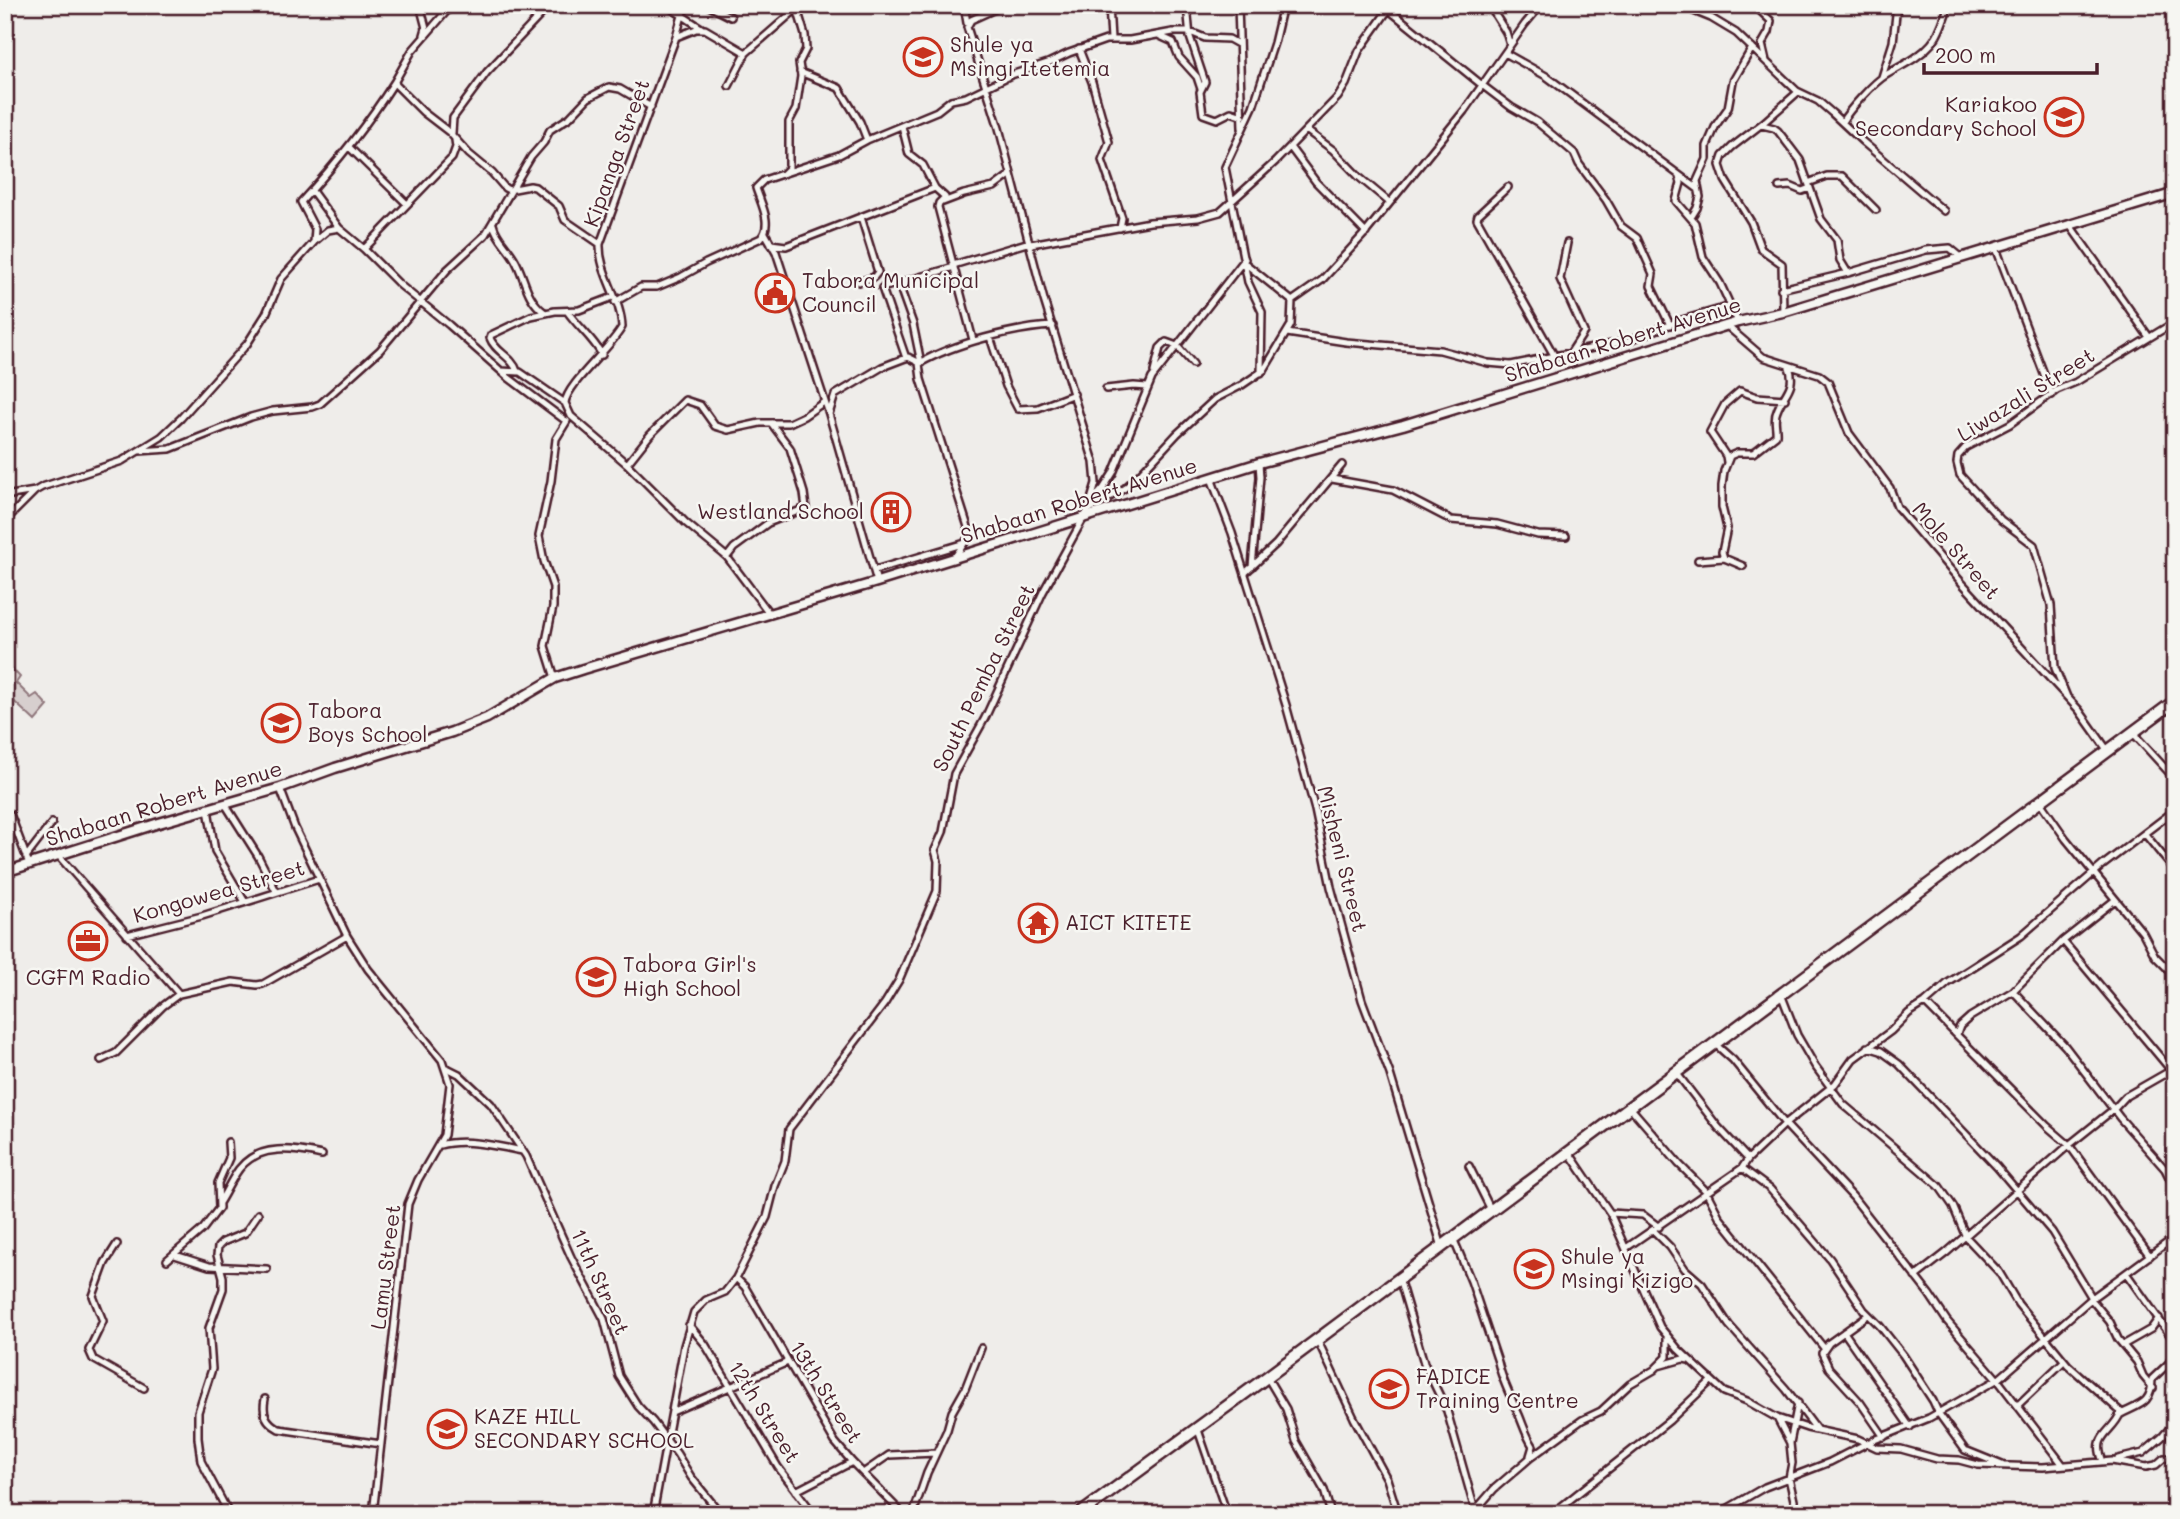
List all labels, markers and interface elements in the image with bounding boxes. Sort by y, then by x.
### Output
place label: Shule ya Msingi Itetemia [950,30,1110,81]
scale bar [1924,32,2098,76]
school or university icon: Shule ya Msingi Itetemia [902,36,944,78]
text: 200 m [1935,41,1996,68]
street label: Kipanga Street [576,75,655,230]
place label: Kariakoo Secondary School [1855,90,2037,141]
school or university icon: Kariakoo Secondary School [2043,96,2085,138]
place label: Tabora Municipal Council [802,266,979,317]
public building icon: Tabora Municipal Council [754,272,796,314]
street label: Shabaan Robert Avenue [1501,290,1744,387]
street label: Liwazali Street [1952,341,2099,447]
street label: Shabaan Robert Avenue [957,451,1200,548]
building icon: Westland School [870,491,912,533]
street label: Mole Street [1907,495,2007,605]
place label: Westland School [697,497,864,524]
street label: South Pemba Street [925,579,1040,776]
place label: Tabora Boys School [308,696,428,747]
school or university icon: Tabora Boys School [260,702,302,744]
street label: Shabaan Robert Avenue [42,754,285,851]
street label: Misheni Street [1312,783,1375,935]
street label: Kongowea Street [130,853,308,928]
temple icon: AICT KITETE [1017,902,1059,944]
place label: AICT KITETE [1065,908,1192,935]
office icon: CGFM Radio [67,920,109,962]
place label: Tabora Girl's High School [623,950,757,1001]
school or university icon: Tabora Girl's High School [575,956,617,998]
place label: CGFM Radio [26,963,150,990]
street label: Lamu Street [363,1203,406,1331]
street label: 11th Street [566,1224,637,1339]
place label: Shule ya Msingi Kizigo [1561,1242,1693,1293]
school or university icon: Shule ya Msingi Kizigo [1513,1248,1555,1290]
street label: 13th Street [785,1335,870,1448]
street label: 12th Street [723,1355,807,1467]
place label: FADICE Training Centre [1416,1362,1579,1413]
school or university icon: FADICE Training Centre [1368,1368,1410,1410]
place label: KAZE HILL SECONDARY SCHOOL [474,1402,694,1453]
school or university icon: KAZE HILL SECONDARY SCHOOL [426,1408,468,1450]

